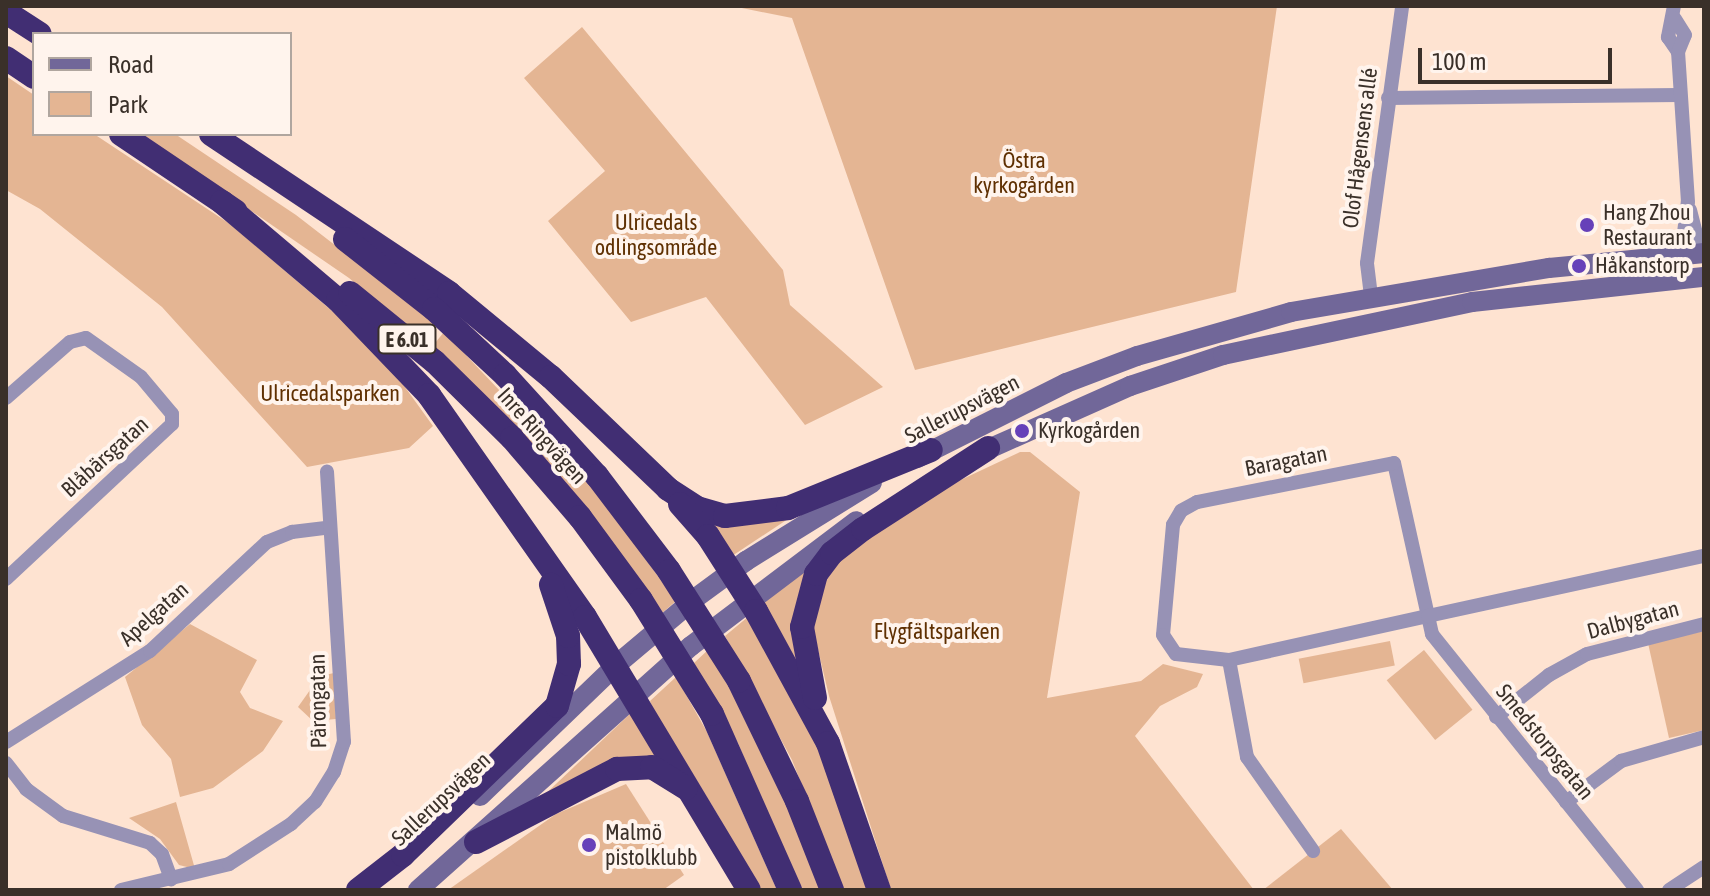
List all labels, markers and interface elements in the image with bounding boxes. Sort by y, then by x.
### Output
legend [32,32,292,136]
scale bar [1422,32,1616,82]
text: 100 m [1432,48,1486,75]
text: Road [108,51,154,78]
street label: Olof Hågensens allé [1337,66,1383,230]
text: Park [108,91,148,118]
park label: Östra kyrkogården [973,147,1075,198]
place label: Hang Zhou Restaurant [1603,199,1692,250]
park label: Ulricedals odlingsområde [595,209,717,260]
marker: Hang Zhou Restaurant [1578,216,1596,234]
place label: Håkanstorp [1595,253,1690,279]
marker: Håkanstorp [1570,257,1588,275]
road number: E 6.01 [377,323,437,355]
street label: Sallerupsvägen [900,369,1024,449]
park label: Ulricedalsparken [260,381,400,407]
street label: Inre Ringvägen [492,382,592,490]
street label: Blåbärsgatan [56,411,154,503]
place label: Kyrkogården [1038,418,1140,444]
marker: Kyrkogården [1013,422,1031,440]
street label: Baragatan [1243,440,1329,482]
street label: Apelgatan [114,576,194,652]
street label: Dalbygatan [1584,595,1682,645]
park label: Flygfältsparken [874,619,1000,645]
street label: Pärongatan [304,653,332,749]
street label: Smedstorpsgatan [1490,679,1600,805]
street label: Sallerupsvägen [386,747,496,851]
place label: Malmö pistolklubb [605,819,698,870]
marker: Malmö pistolklubb [580,836,598,854]

